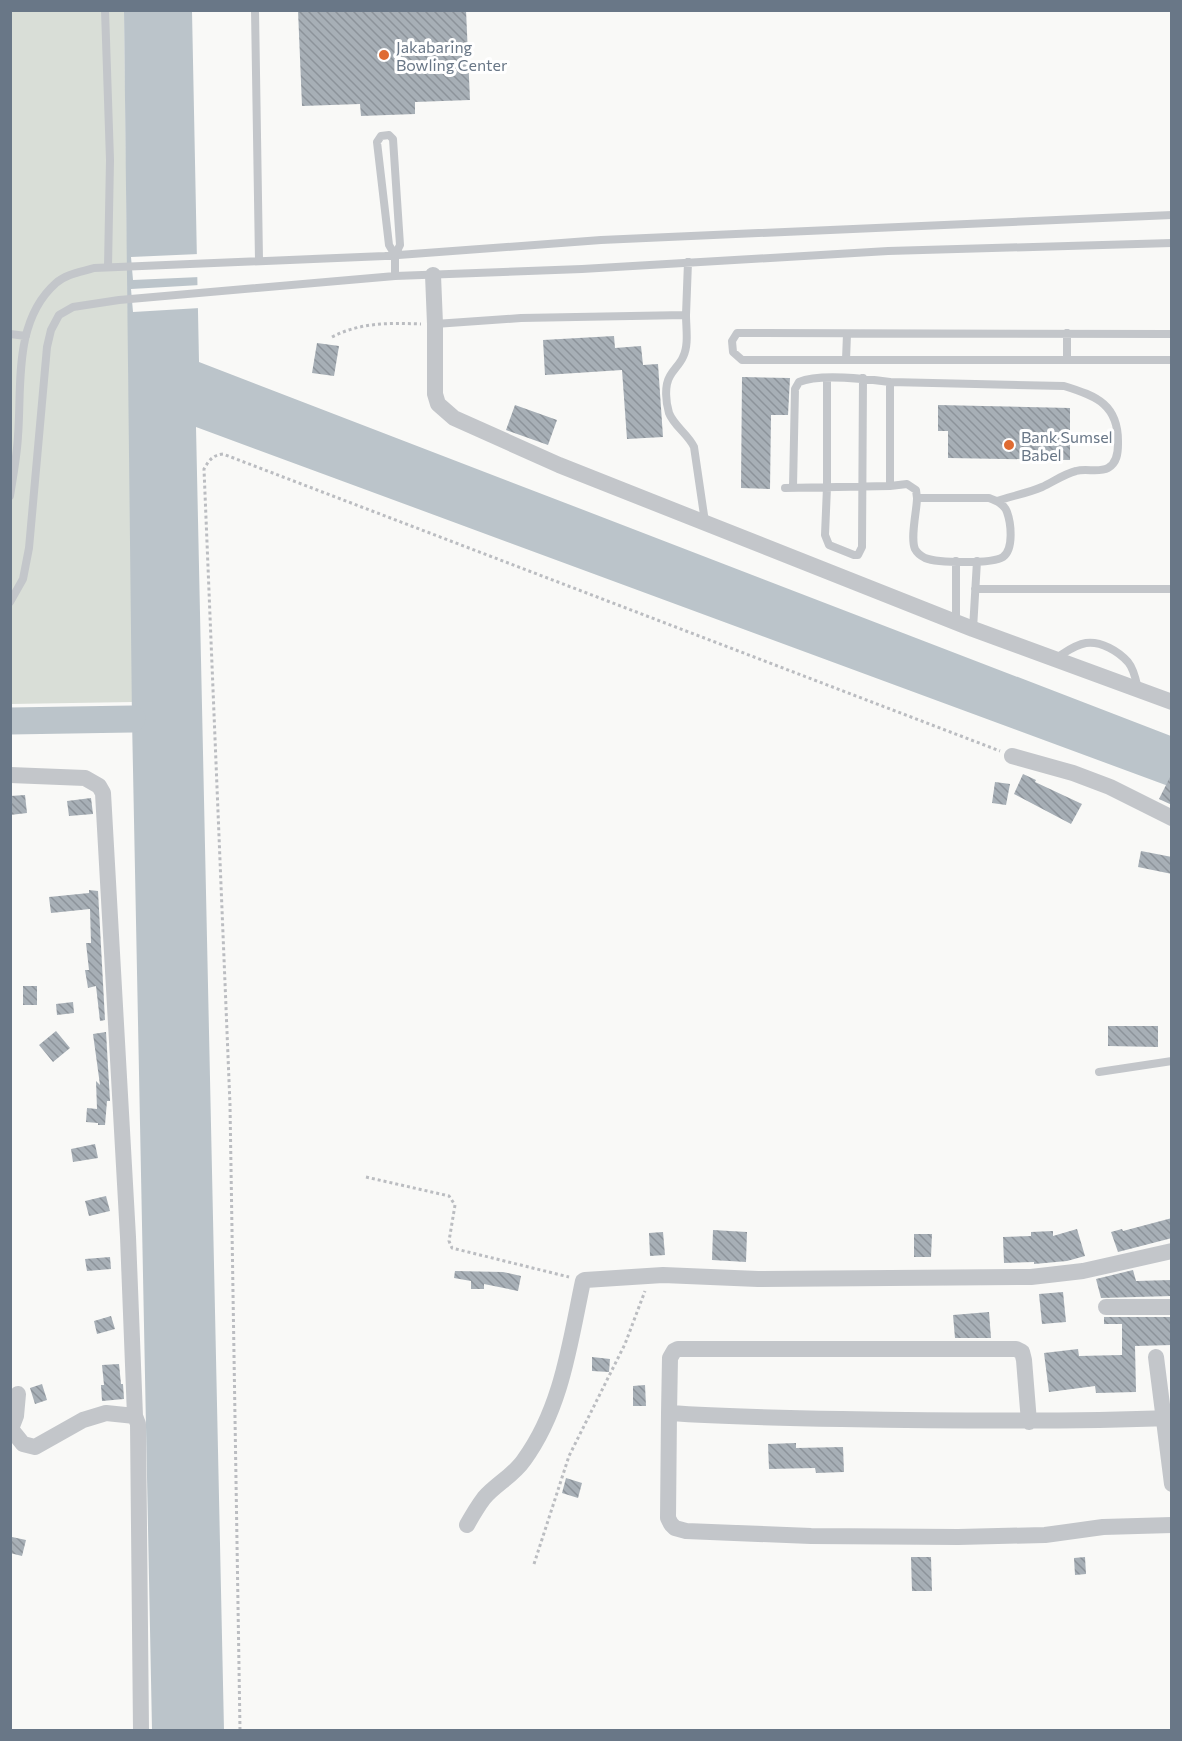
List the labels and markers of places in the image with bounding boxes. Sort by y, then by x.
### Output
place label: Jakabaring Bowling Center [396,37,508,74]
marker: Jakabaring Bowling Center [377,48,391,62]
place label: Bank Sumsel Babel [1021,427,1113,464]
marker: Bank Sumsel Babel [1002,438,1016,452]

